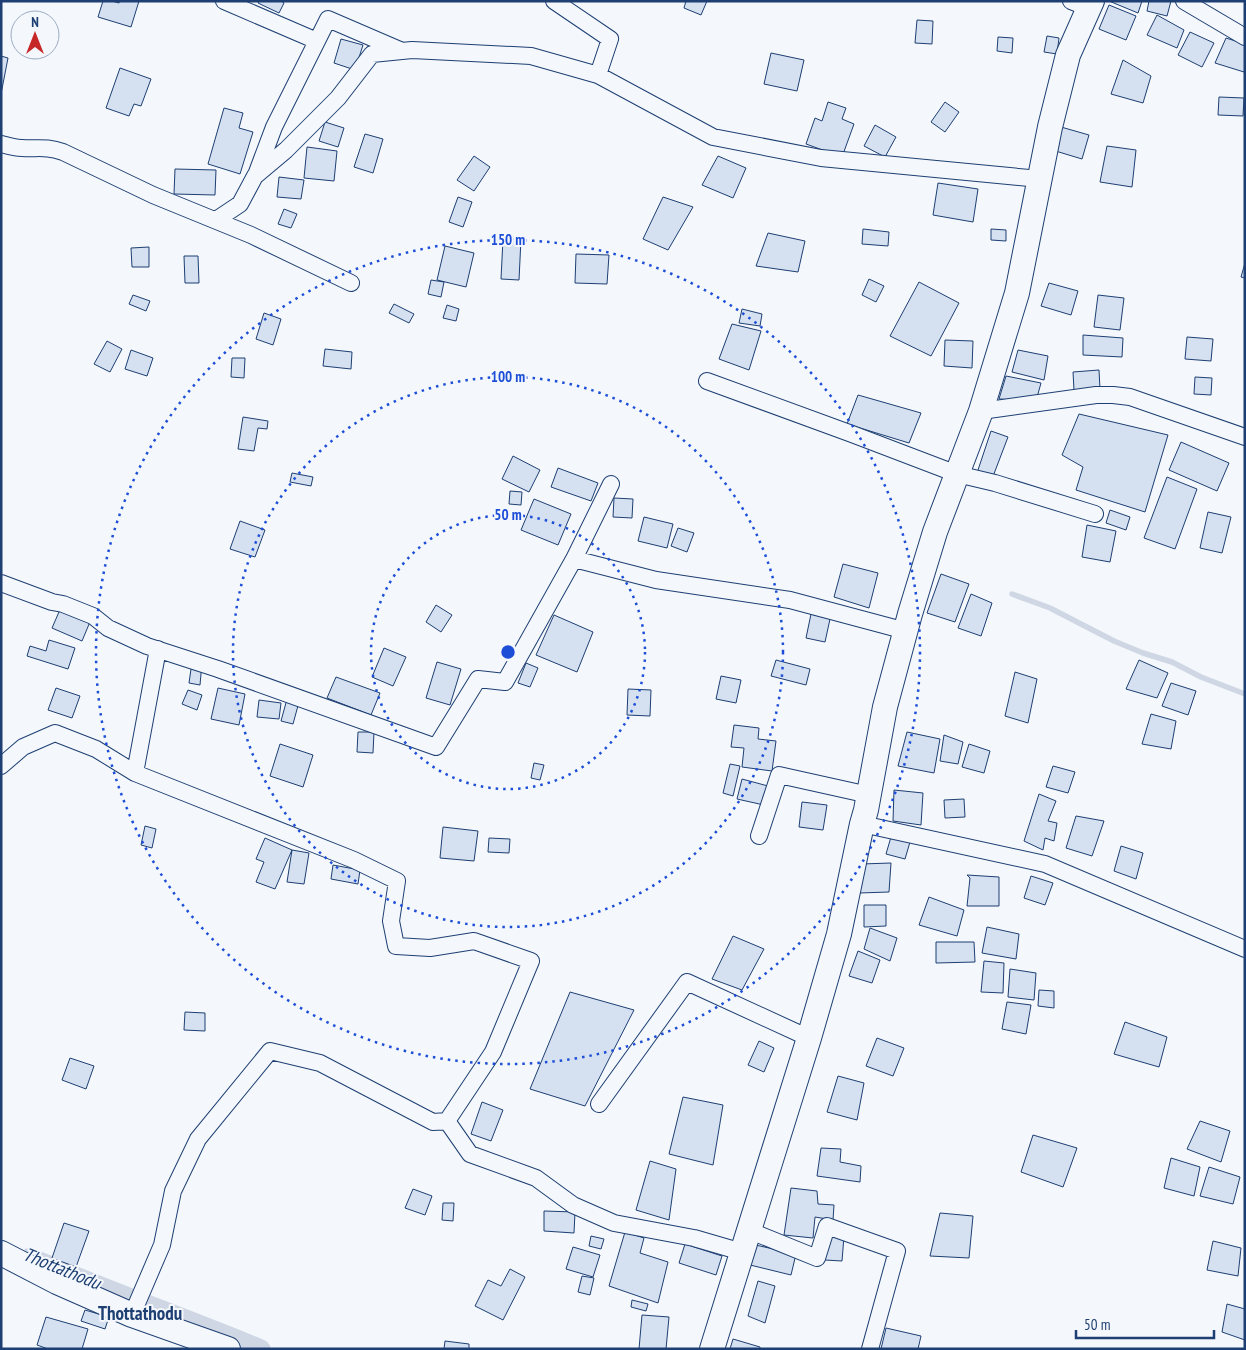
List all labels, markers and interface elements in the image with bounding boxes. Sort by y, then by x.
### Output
north arrow [10,10,60,60]
text: N [31,13,39,31]
text: 150 m [491,230,525,249]
text: 100 m [491,367,525,386]
text: 50 m [494,505,522,524]
centre of rings [499,643,517,661]
water label: Thottathodu [20,1242,106,1295]
district label: Thottathodu [98,1301,182,1325]
scale bar [1076,1308,1214,1340]
text: 50 m [1084,1315,1110,1334]

